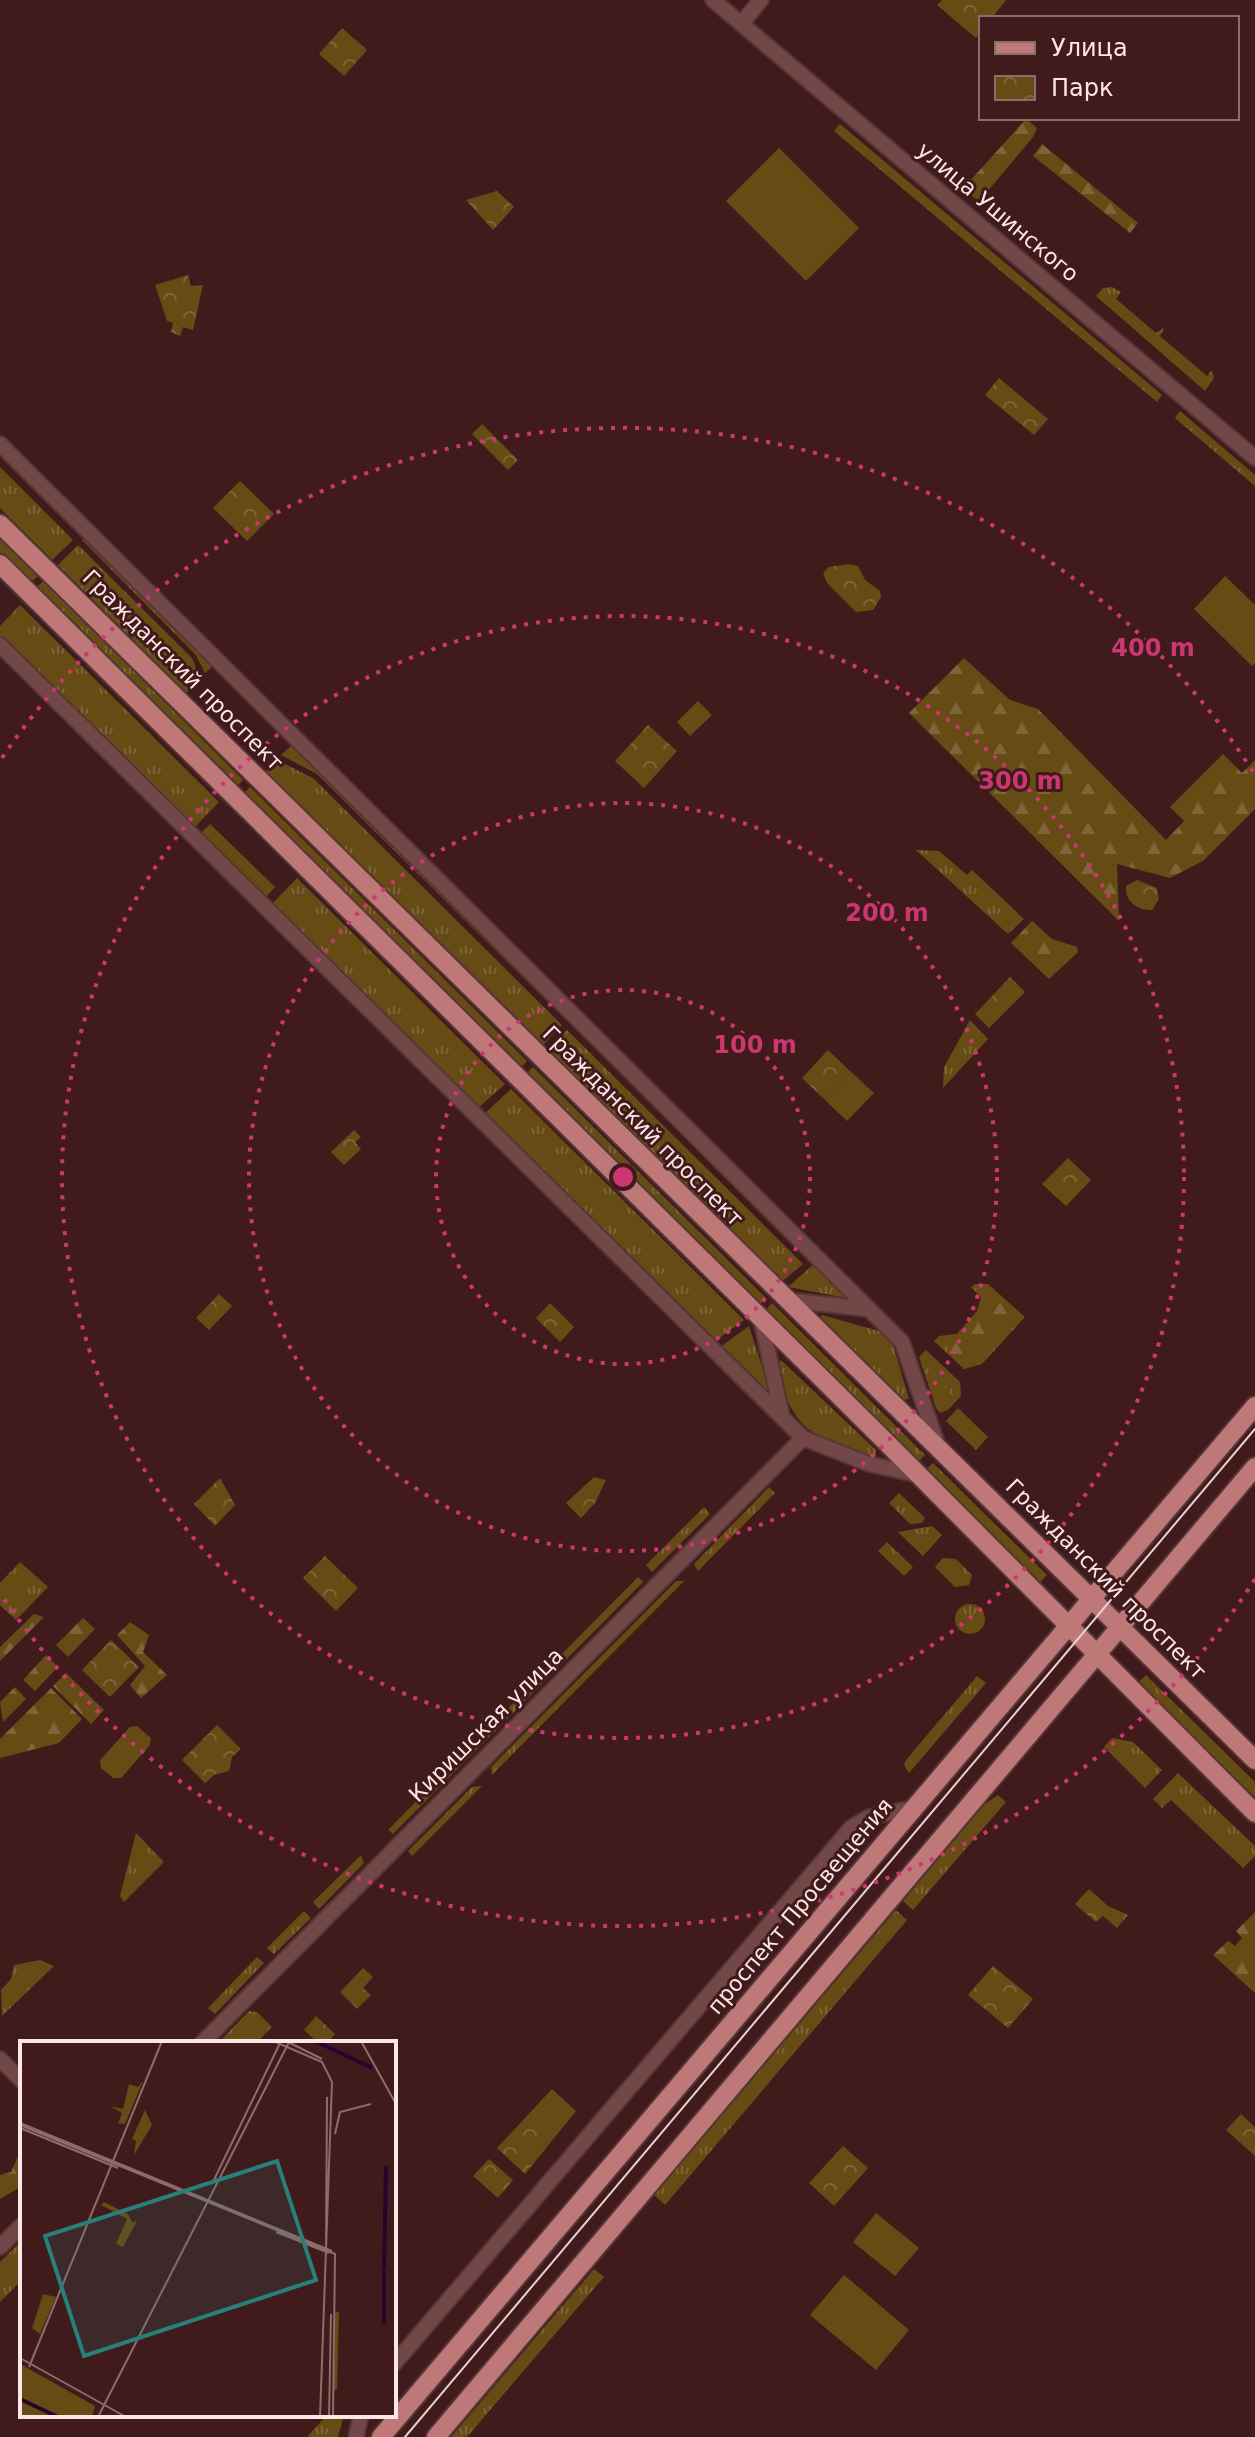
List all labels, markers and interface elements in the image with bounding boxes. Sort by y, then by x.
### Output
legend [979,16,1239,120]
text: Улица [1051,34,1128,62]
text: Парк [1051,74,1113,102]
street label: улица Ушинского [912,137,1084,287]
street label: Гражданский проспект [78,565,288,775]
text: 400 m [1111,634,1195,662]
text: 300 m [978,767,1062,795]
text: 200 m [845,899,929,927]
street label: Гражданский проспект [538,1021,748,1231]
text: 100 m [713,1031,797,1059]
centre of rings [609,1163,637,1191]
street label: Гражданский проспект [1001,1474,1211,1684]
street label: Киришская улица [404,1643,568,1807]
street label: проспект Просвещения [702,1793,898,2019]
inset map [20,2041,396,2417]

